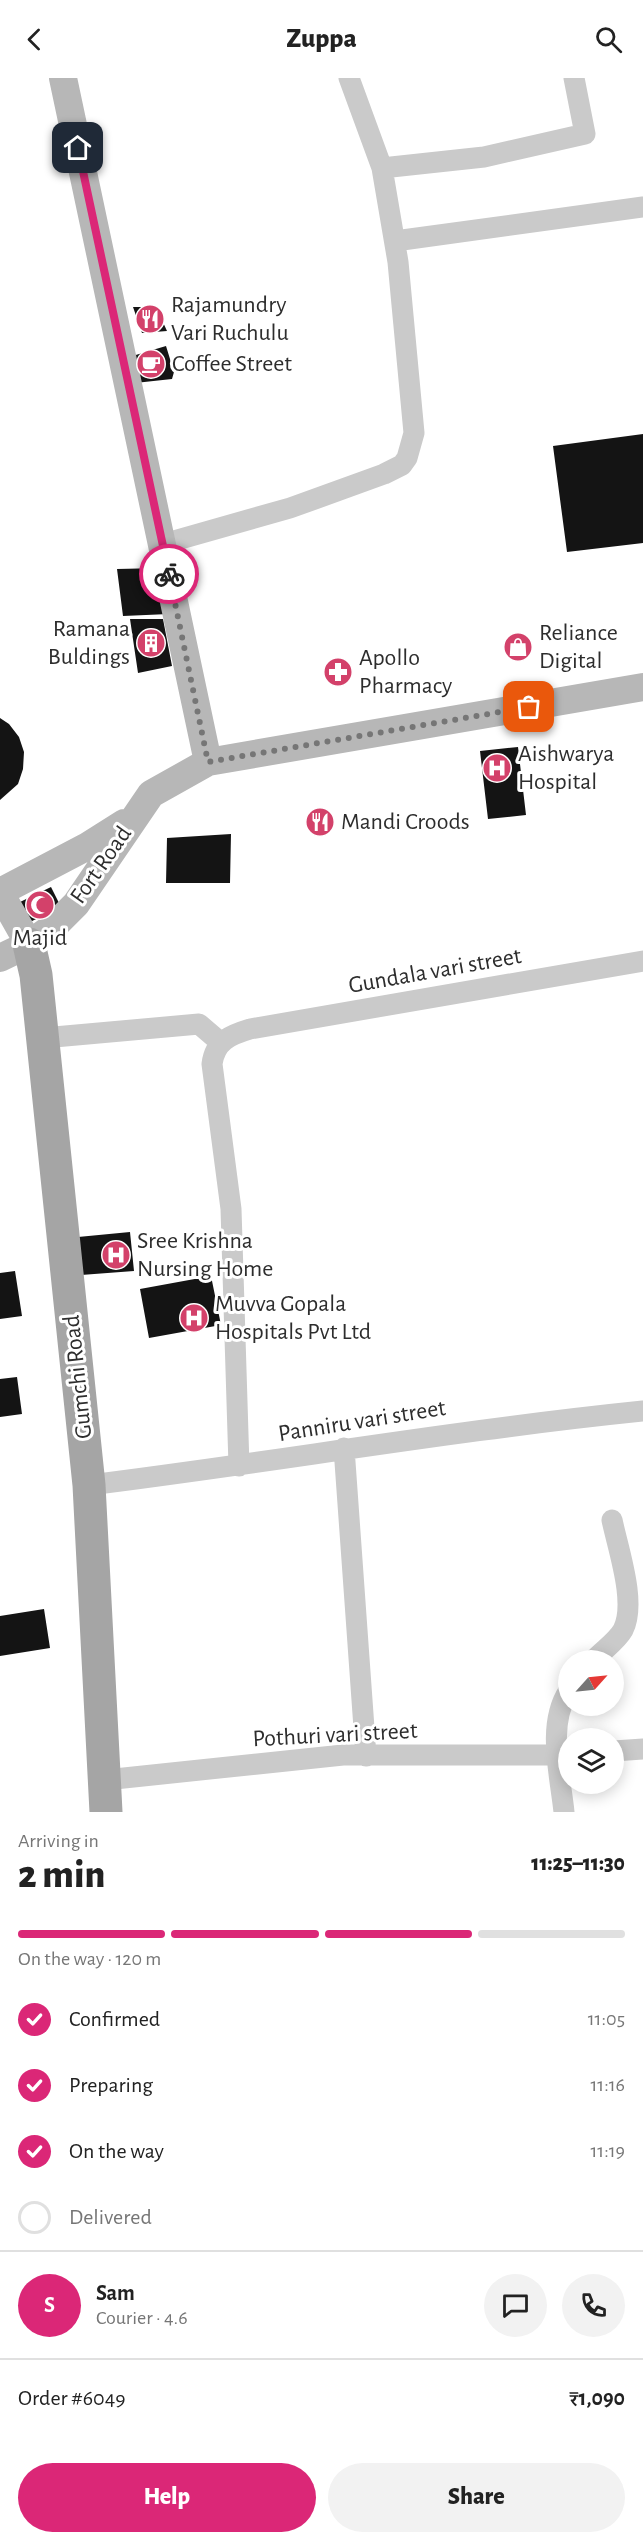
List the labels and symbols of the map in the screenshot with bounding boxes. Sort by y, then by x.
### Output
pin [52,122,103,173]
place label: Rajamundry Vari Ruchulu [171,293,289,345]
restaurant icon: Rajamundry Vari Ruchulu [134,303,166,335]
cafe icon: Coffee Street [135,348,167,380]
place label: Coffee Street [172,352,292,376]
courier [139,544,199,604]
place label: Ramana Buldings [48,617,130,669]
place label: Reliance Digital [539,621,618,673]
building icon: Ramana Buldings [135,627,167,659]
shop icon: Reliance Digital [502,631,534,663]
place label: Apollo Pharmacy [359,646,452,698]
pharmacy icon: Apollo Pharmacy [322,656,354,688]
pin [503,681,554,732]
place label: Aishwarya Hospital [518,742,614,794]
hospital icon: Aishwarya Hospital [481,752,513,784]
restaurant icon: Mandi Croods [304,806,336,838]
place label: Mandi Croods [341,810,470,834]
street label: Fort Road [66,822,136,908]
mosque icon: Majid [24,889,56,921]
place label: Majid [13,926,67,950]
street label: Gundala vari street [347,944,524,998]
place label: Sree Krishna Nursing Home [137,1229,273,1281]
hospital icon: Sree Krishna Nursing Home [100,1239,132,1271]
place label: Muvva Gopala Hospitals Pvt Ltd [215,1292,371,1344]
hospital icon: Muvva Gopala Hospitals Pvt Ltd [178,1302,210,1334]
street label: Gumchi Road [60,1314,96,1440]
street label: Panniru vari street [277,1396,448,1446]
north arrow [558,1650,624,1716]
street label: Pothuri vari street [252,1719,418,1751]

